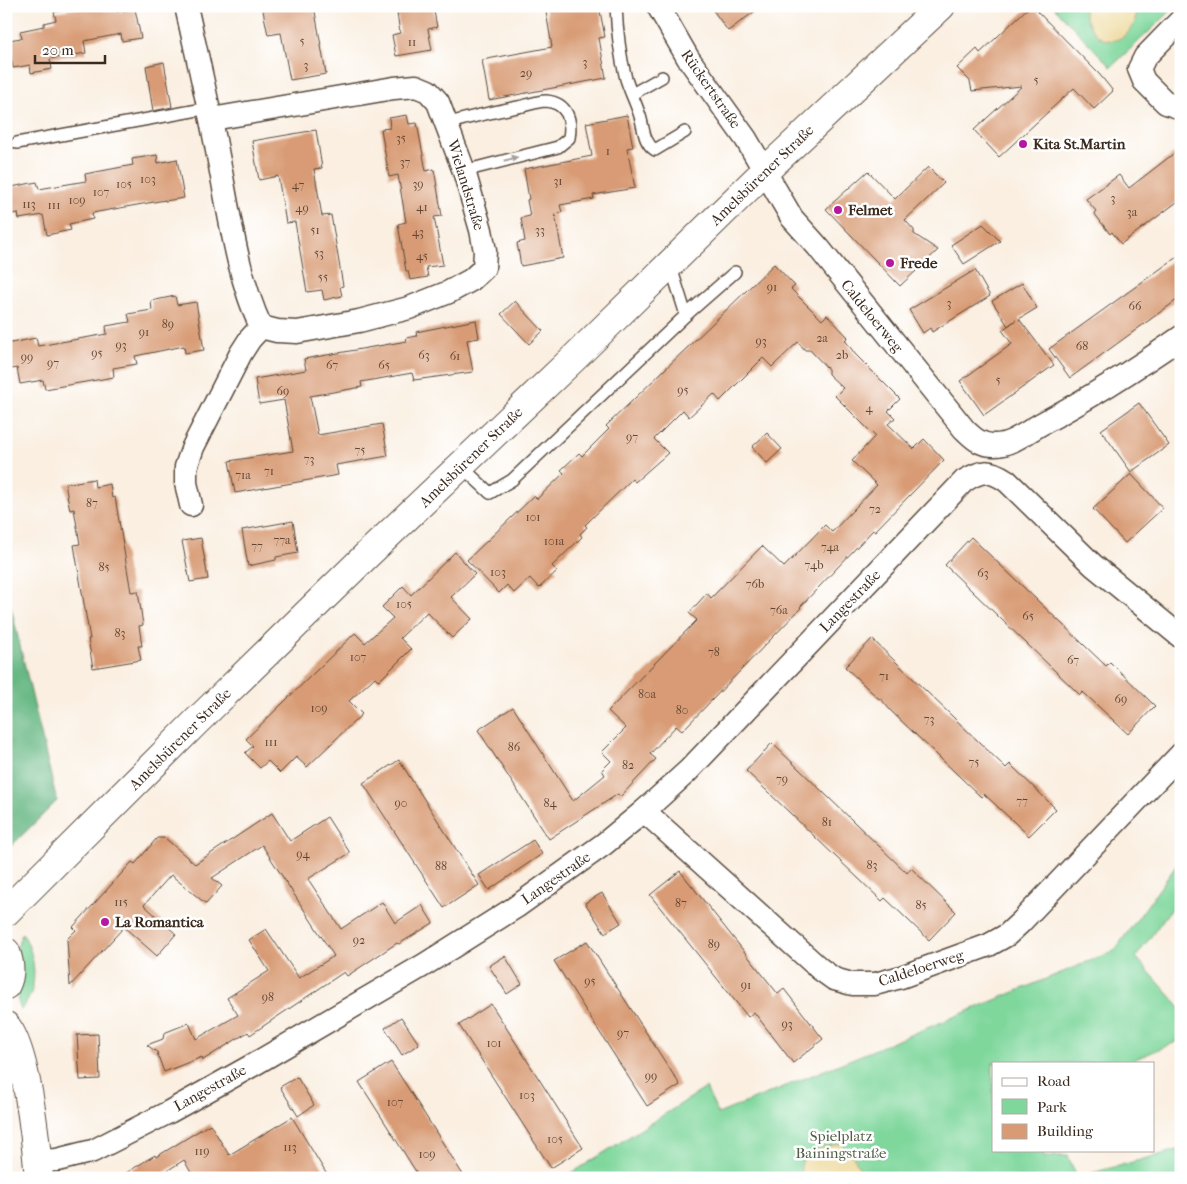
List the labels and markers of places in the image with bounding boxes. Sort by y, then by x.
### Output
place label: Kita St.Martin [1033,135,1126,153]
marker: Kita St.Martin [1017,138,1029,150]
place label: Felmet [847,201,893,219]
marker: Felmet [832,204,844,216]
place label: Frede [899,254,938,272]
marker: Frede [884,257,896,269]
place label: La Romantica [115,913,205,931]
marker: La Romantica [99,916,111,928]

